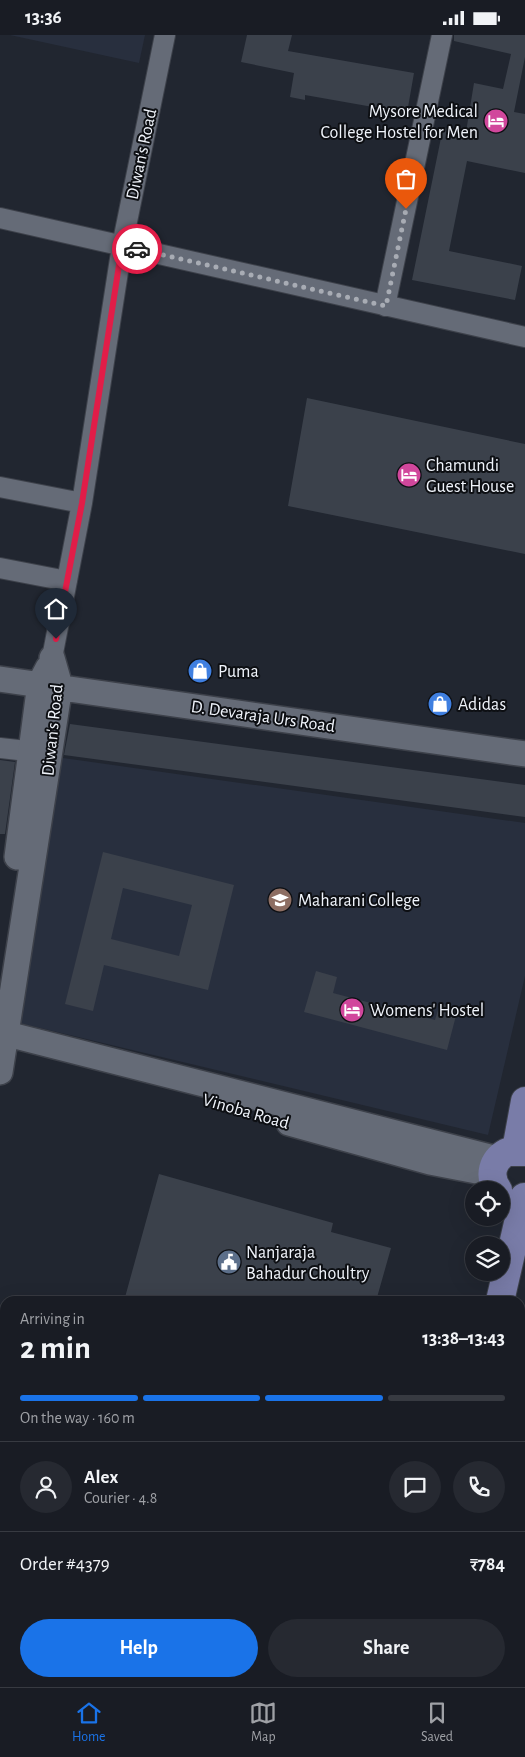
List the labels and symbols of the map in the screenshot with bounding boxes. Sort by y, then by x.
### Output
place label: Mysore Medical College Hostel for Men [320,103,478,142]
street label: Diwan's Road [124,107,160,201]
hotel icon: Mysore Medical College Hostel for Men [483,108,509,134]
pin [385,158,427,209]
courier [112,224,162,274]
place label: Chamundi Guest House [426,457,514,496]
hotel icon: Chamundi Guest House [396,462,422,488]
pin [35,588,77,639]
shop icon: Puma [187,658,213,684]
place label: Puma [218,663,259,681]
street label: Diwan's Road [39,683,67,777]
shop icon: Adidas [427,691,453,717]
place label: Adidas [458,696,506,714]
street label: D. Devaraja Urs Road [190,698,336,736]
school or university icon: Maharani College [267,887,293,913]
place label: Maharani College [298,892,420,910]
hotel icon: Womens' Hostel [339,997,365,1023]
place label: Womens' Hostel [370,1002,484,1020]
street label: Vinoba Road [200,1091,291,1133]
place label: Nanjaraja Bahadur Choultry [246,1244,370,1283]
public building icon: Nanjaraja Bahadur Choultry [216,1249,242,1275]

